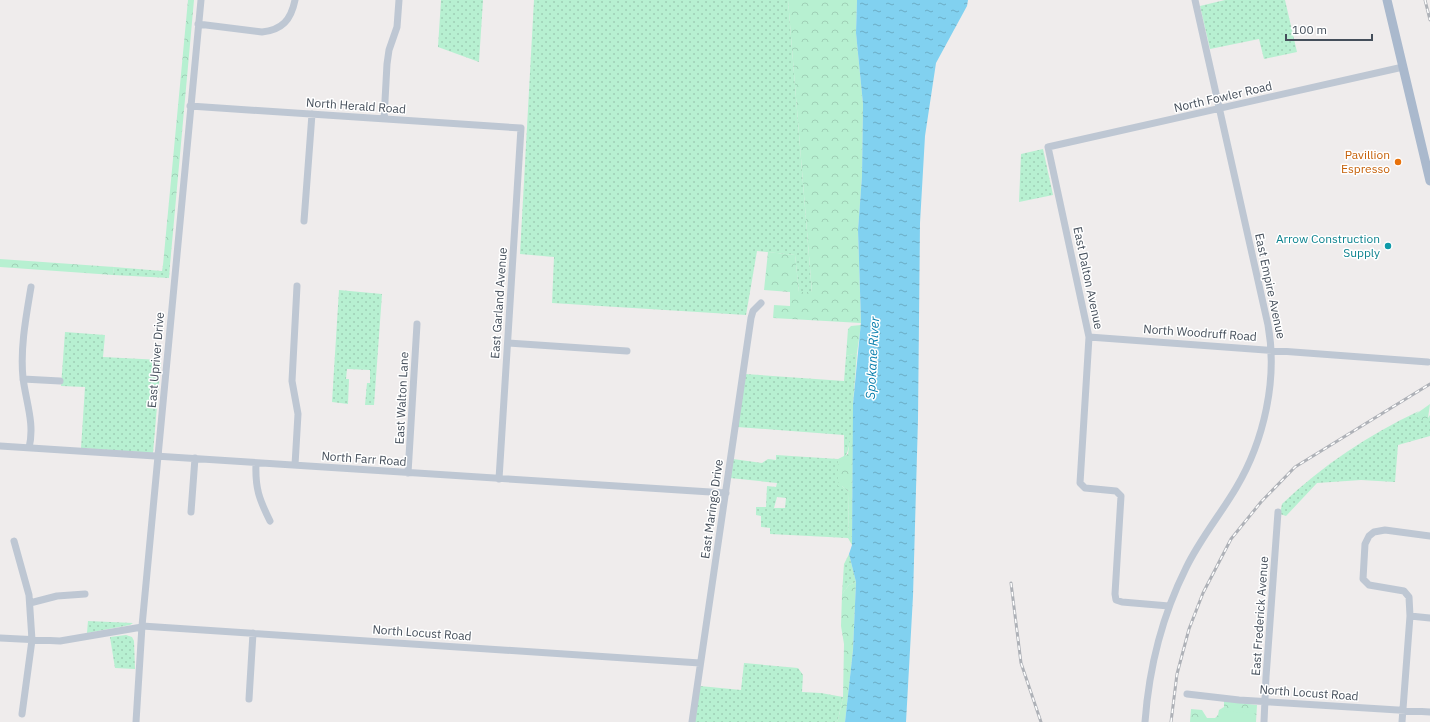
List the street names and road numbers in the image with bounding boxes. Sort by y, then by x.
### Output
street label: North Fowler Road [1172,78,1274,115]
street label: North Herald Road [306,95,406,116]
street label: East Dalton Avenue [1070,225,1107,331]
street label: East Empire Avenue [1252,232,1289,340]
street label: East Garland Avenue [487,246,510,359]
street label: East Upriver Drive [144,311,167,409]
street label: North Woodruff Road [1143,321,1257,344]
street label: East Walton Lane [392,351,411,445]
street label: North Farr Road [321,448,407,469]
street label: East Maringo Drive [697,458,726,560]
street label: East Frederick Avenue [1248,555,1271,676]
street label: North Locust Road [372,622,472,643]
street label: North Locust Road [1259,682,1359,703]

